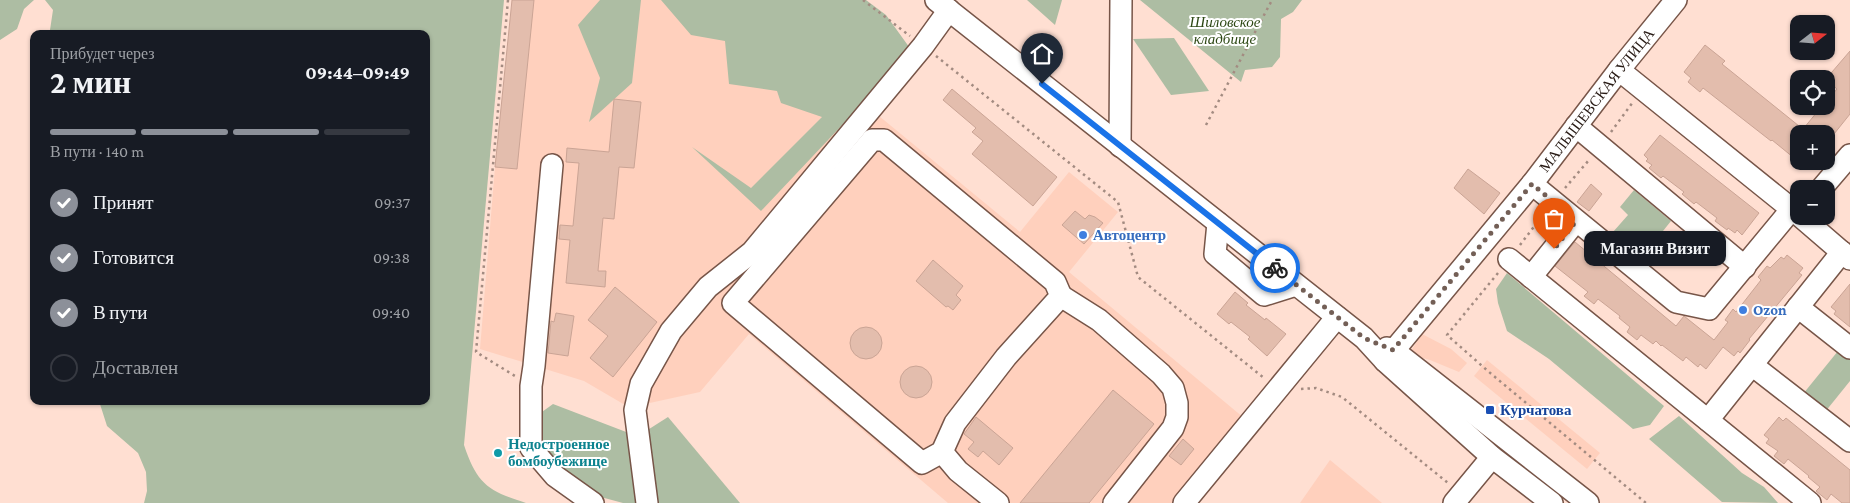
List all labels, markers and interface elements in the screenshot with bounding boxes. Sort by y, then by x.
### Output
park label: Шиловское кладбище [1189,14,1261,47]
north arrow [1790,15,1835,60]
map controls [1790,15,1835,225]
street label: МАЛЫШЕВСКАЯ УЛИЦА [1536,25,1658,175]
pin [1021,33,1063,84]
icon: home [1028,40,1056,68]
text: Прибудет через [50,45,155,62]
text: 09:44–09:49 [305,62,410,83]
text: 2 мин [50,64,131,100]
button: locate [1790,70,1835,115]
button: + [1790,125,1835,170]
text: В пути · 140 m [50,143,144,160]
button: − [1790,180,1835,225]
icon: check [50,189,78,217]
text: Принят [93,192,154,213]
text: 09:37 [374,194,410,211]
pin [1533,198,1575,249]
icon: bag [1540,205,1568,233]
place label: Автоцентр [1093,227,1166,243]
marker: Автоцентр [1077,229,1089,241]
callout: Магазин Визит [1584,232,1726,266]
text: Магазин Визит [1600,240,1710,257]
courier [1250,243,1300,293]
icon: check [50,244,78,272]
text: Готовится [93,247,174,268]
text: 09:38 [373,249,410,266]
icon: bike [1261,254,1289,282]
icon: check [50,299,78,327]
text: В пути [93,302,147,323]
place label: Ozon [1753,302,1787,318]
text: 09:40 [372,304,410,321]
marker: Ozon [1737,304,1749,316]
text: Доставлен [93,357,178,378]
place label: Курчатова [1500,402,1572,418]
marker: Курчатова [1484,404,1496,416]
place label: Недостроенное бомбоубежище [508,436,610,469]
marker: Недостроенное бомбоубежище [492,447,504,459]

